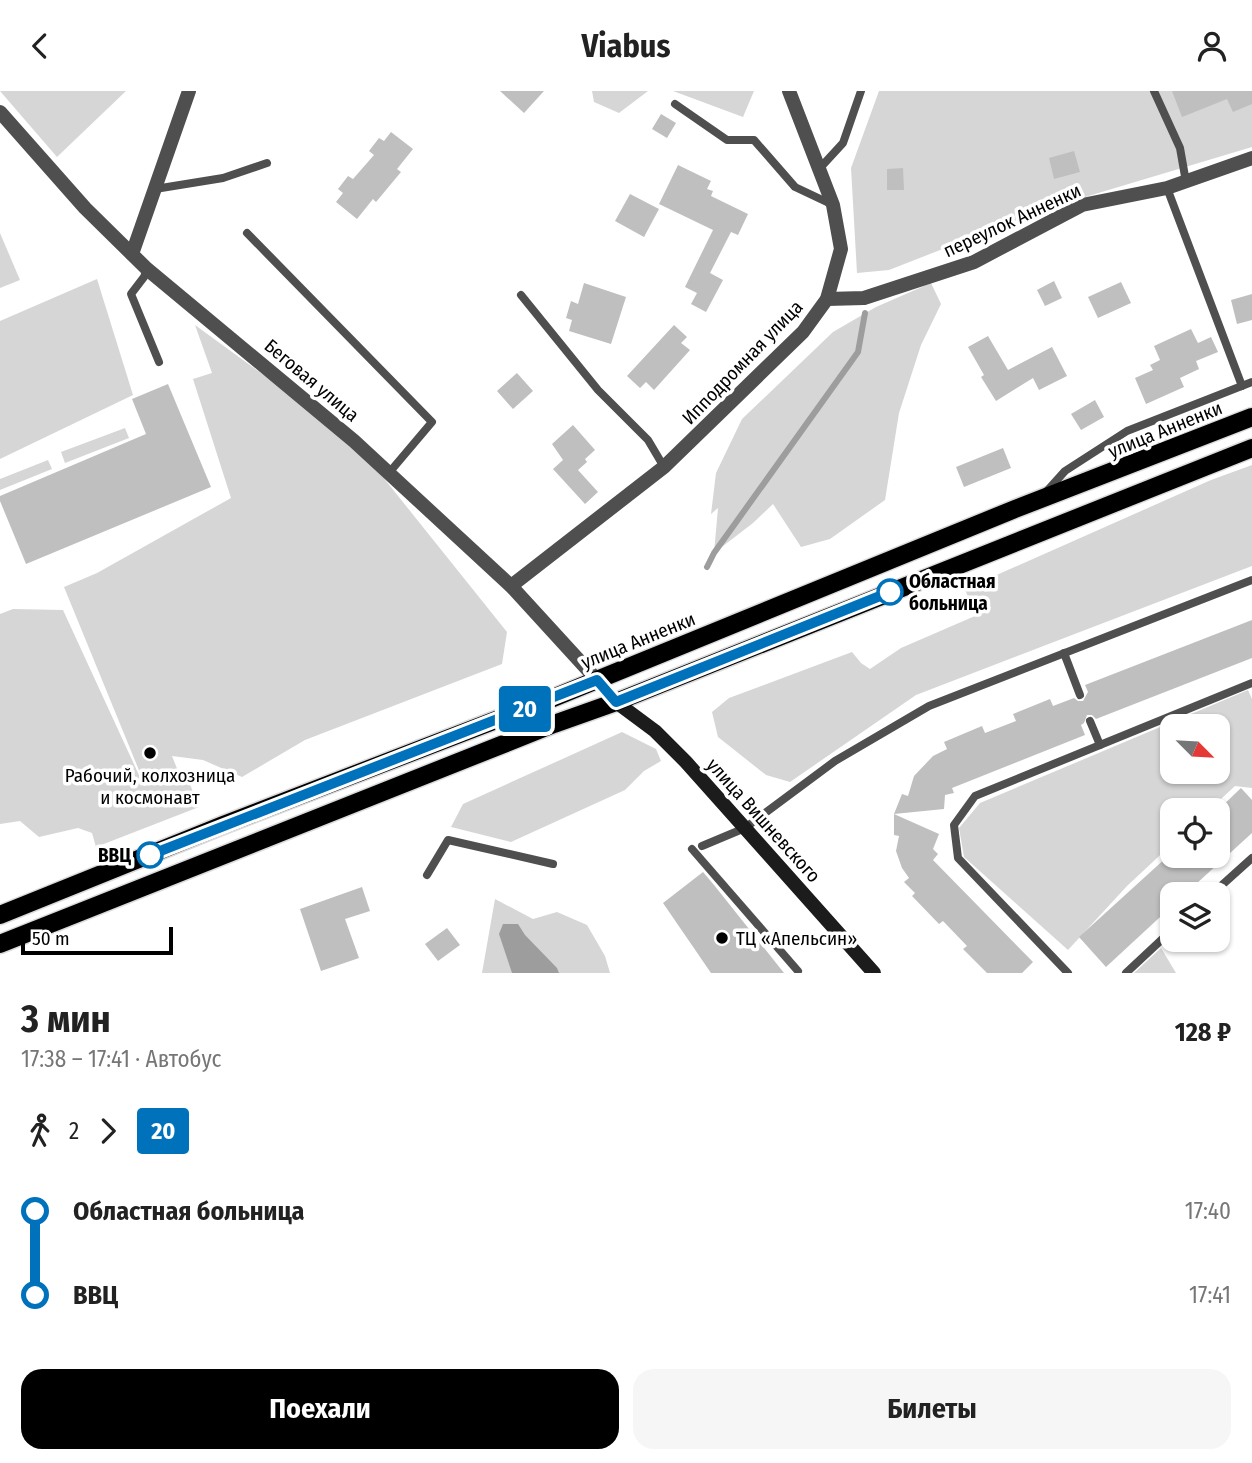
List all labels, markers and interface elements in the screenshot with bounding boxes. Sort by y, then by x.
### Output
icon: back [21,27,59,65]
text: Viabus [582,27,671,65]
icon: person [1193,27,1231,65]
street label: переулок Анненки [940,179,1085,262]
street label: Ипподромная улица [677,296,807,429]
street label: Беговая улица [260,334,364,427]
street label: улица Анненки [1105,396,1226,463]
place label: Областная больница [909,570,996,615]
marker: Областная больница [877,579,903,605]
street label: улица Анненки [578,607,699,674]
line badge: 20 [494,686,556,732]
text: 20 [513,695,537,723]
north arrow [1160,714,1230,784]
map controls [1160,714,1230,952]
marker: Рабочий, колхозница и космонавт [142,745,158,761]
street label: улица Вишневского [702,754,825,887]
place label: Рабочий, колхозница и космонавт [65,764,235,809]
button: locate [1160,798,1230,868]
marker: ВВЦ [137,842,163,868]
place label: ВВЦ [98,844,131,867]
button: layers [1160,882,1230,952]
scale bar [21,924,173,956]
text: 50 m [32,927,70,950]
place label: ТЦ «Апельсин» [736,927,857,950]
marker: ТЦ «Апельсин» [714,930,730,946]
text: 3 мин [21,996,111,1042]
text: 128 ₽ [1175,1017,1231,1048]
text: 17:38 – 17:41 · Автобус [21,1045,221,1073]
icon: walk [21,1112,59,1150]
icon: forward [89,1112,127,1150]
text: 2 [69,1117,79,1145]
text: 20 [151,1117,175,1145]
text: Областная больница [73,1196,305,1227]
text: 17:40 [1185,1197,1231,1225]
text: ВВЦ [73,1280,118,1311]
text: 17:41 [1189,1281,1231,1309]
button: Поехали [21,1369,619,1449]
button: Билеты [633,1369,1231,1449]

